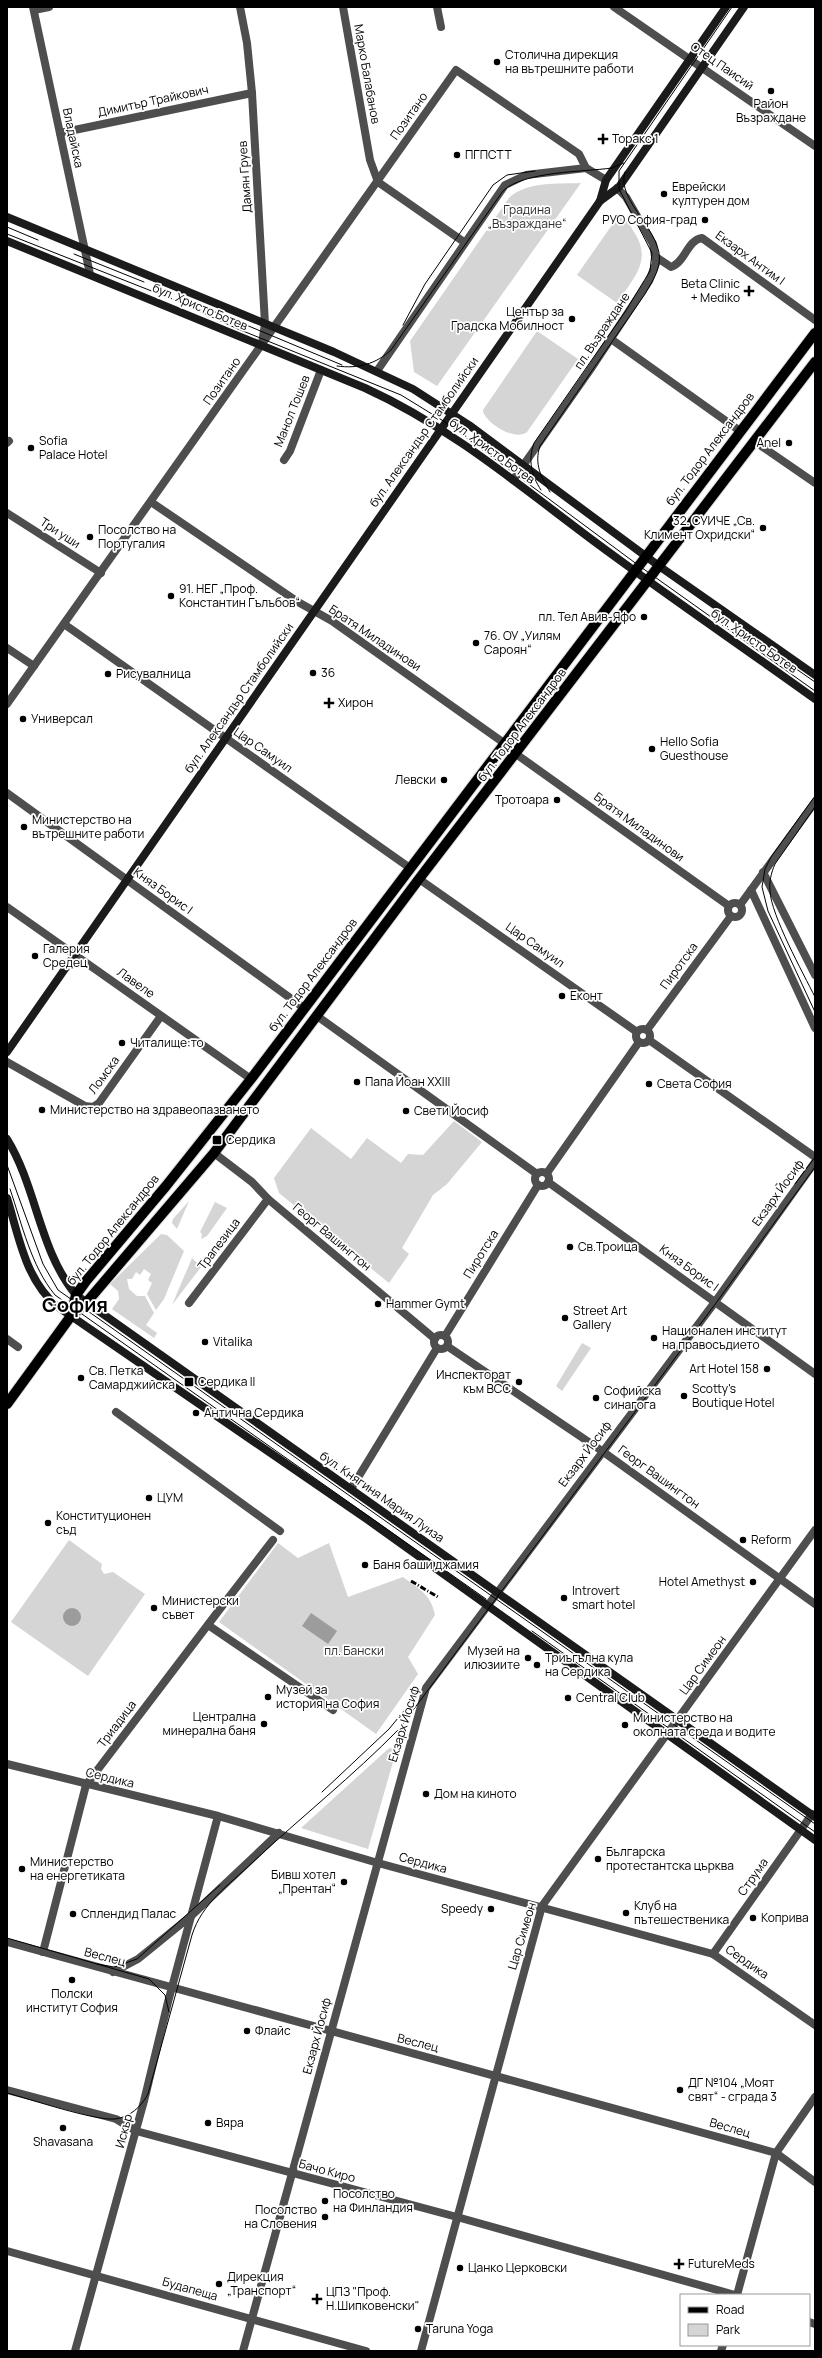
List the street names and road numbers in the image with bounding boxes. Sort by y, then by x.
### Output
street label: Марко Балабанов [350,23,385,126]
street label: Отец Паисий [687,37,757,94]
street label: Димитър Трайкович [96,80,210,121]
street label: Позитано [386,88,431,143]
street label: Владайска [59,106,88,169]
street label: Дамян Груев [233,140,256,214]
street label: Екзарх Антим I [712,227,789,289]
street label: бул. Христо Ботев [150,279,251,335]
street label: пл. Възраждане [570,289,634,372]
street label: Позитано [199,353,244,408]
street label: бул. Александър Стамболийски [365,353,482,510]
street label: Манол Тошев [269,372,314,449]
street label: бул. Тодор Александров [661,388,758,509]
street label: бул. Христо Ботев [446,414,539,488]
street label: Три уши [37,513,84,552]
street label: Братя Миладинови [326,600,425,675]
street label: бул. Христо Ботев [708,604,801,677]
street label: бул. Александър Стамболийски [180,619,297,776]
street label: бул. Тодор Александров [473,664,570,785]
street label: Цар Самуил [230,723,296,776]
street label: Братя Миладинови [591,788,688,865]
street label: Княз Борис I [130,863,196,918]
street label: бул. Тодор Александров [264,914,361,1035]
street label: Цар Самуил [502,918,568,971]
street label: Пиротска [656,939,701,993]
street label: Лавеле [114,963,159,1002]
street label: Ломска [84,1052,123,1097]
street label: Екзарх Йосиф [748,1156,808,1229]
street label: бул. Тодор Александров [63,1170,163,1289]
street label: Георг Вашингтон [290,1199,375,1274]
street label: Трапезица [193,1214,244,1273]
street label: Пиротска [459,1226,502,1281]
street label: Княз Борис I [656,1240,722,1295]
street label: Екзарх Йосиф [554,1417,615,1490]
street label: Георг Вашингтон [615,1441,704,1512]
street label: бул. Княгиня Мария Луиза [317,1447,448,1546]
street label: Цар Симеон [675,1632,730,1698]
street label: Екзарх Йосиф [384,1683,423,1764]
street label: Триадица [93,1697,140,1751]
street label: Сердика [84,1763,136,1792]
street label: Сердика [397,1848,449,1877]
street label: Струма [733,1854,772,1899]
street label: Цар Симеон [503,1900,540,1972]
street label: Сердика [722,1940,772,1983]
street label: Веслец [83,1943,128,1970]
street label: Екзарх Йосиф [298,1995,335,2076]
street label: Веслец [396,2029,441,2056]
street label: Искър [111,2112,136,2150]
street label: Веслец [708,2114,753,2142]
street label: Бачо Киро [297,2155,357,2186]
street label: Будапеща [160,2273,220,2305]

